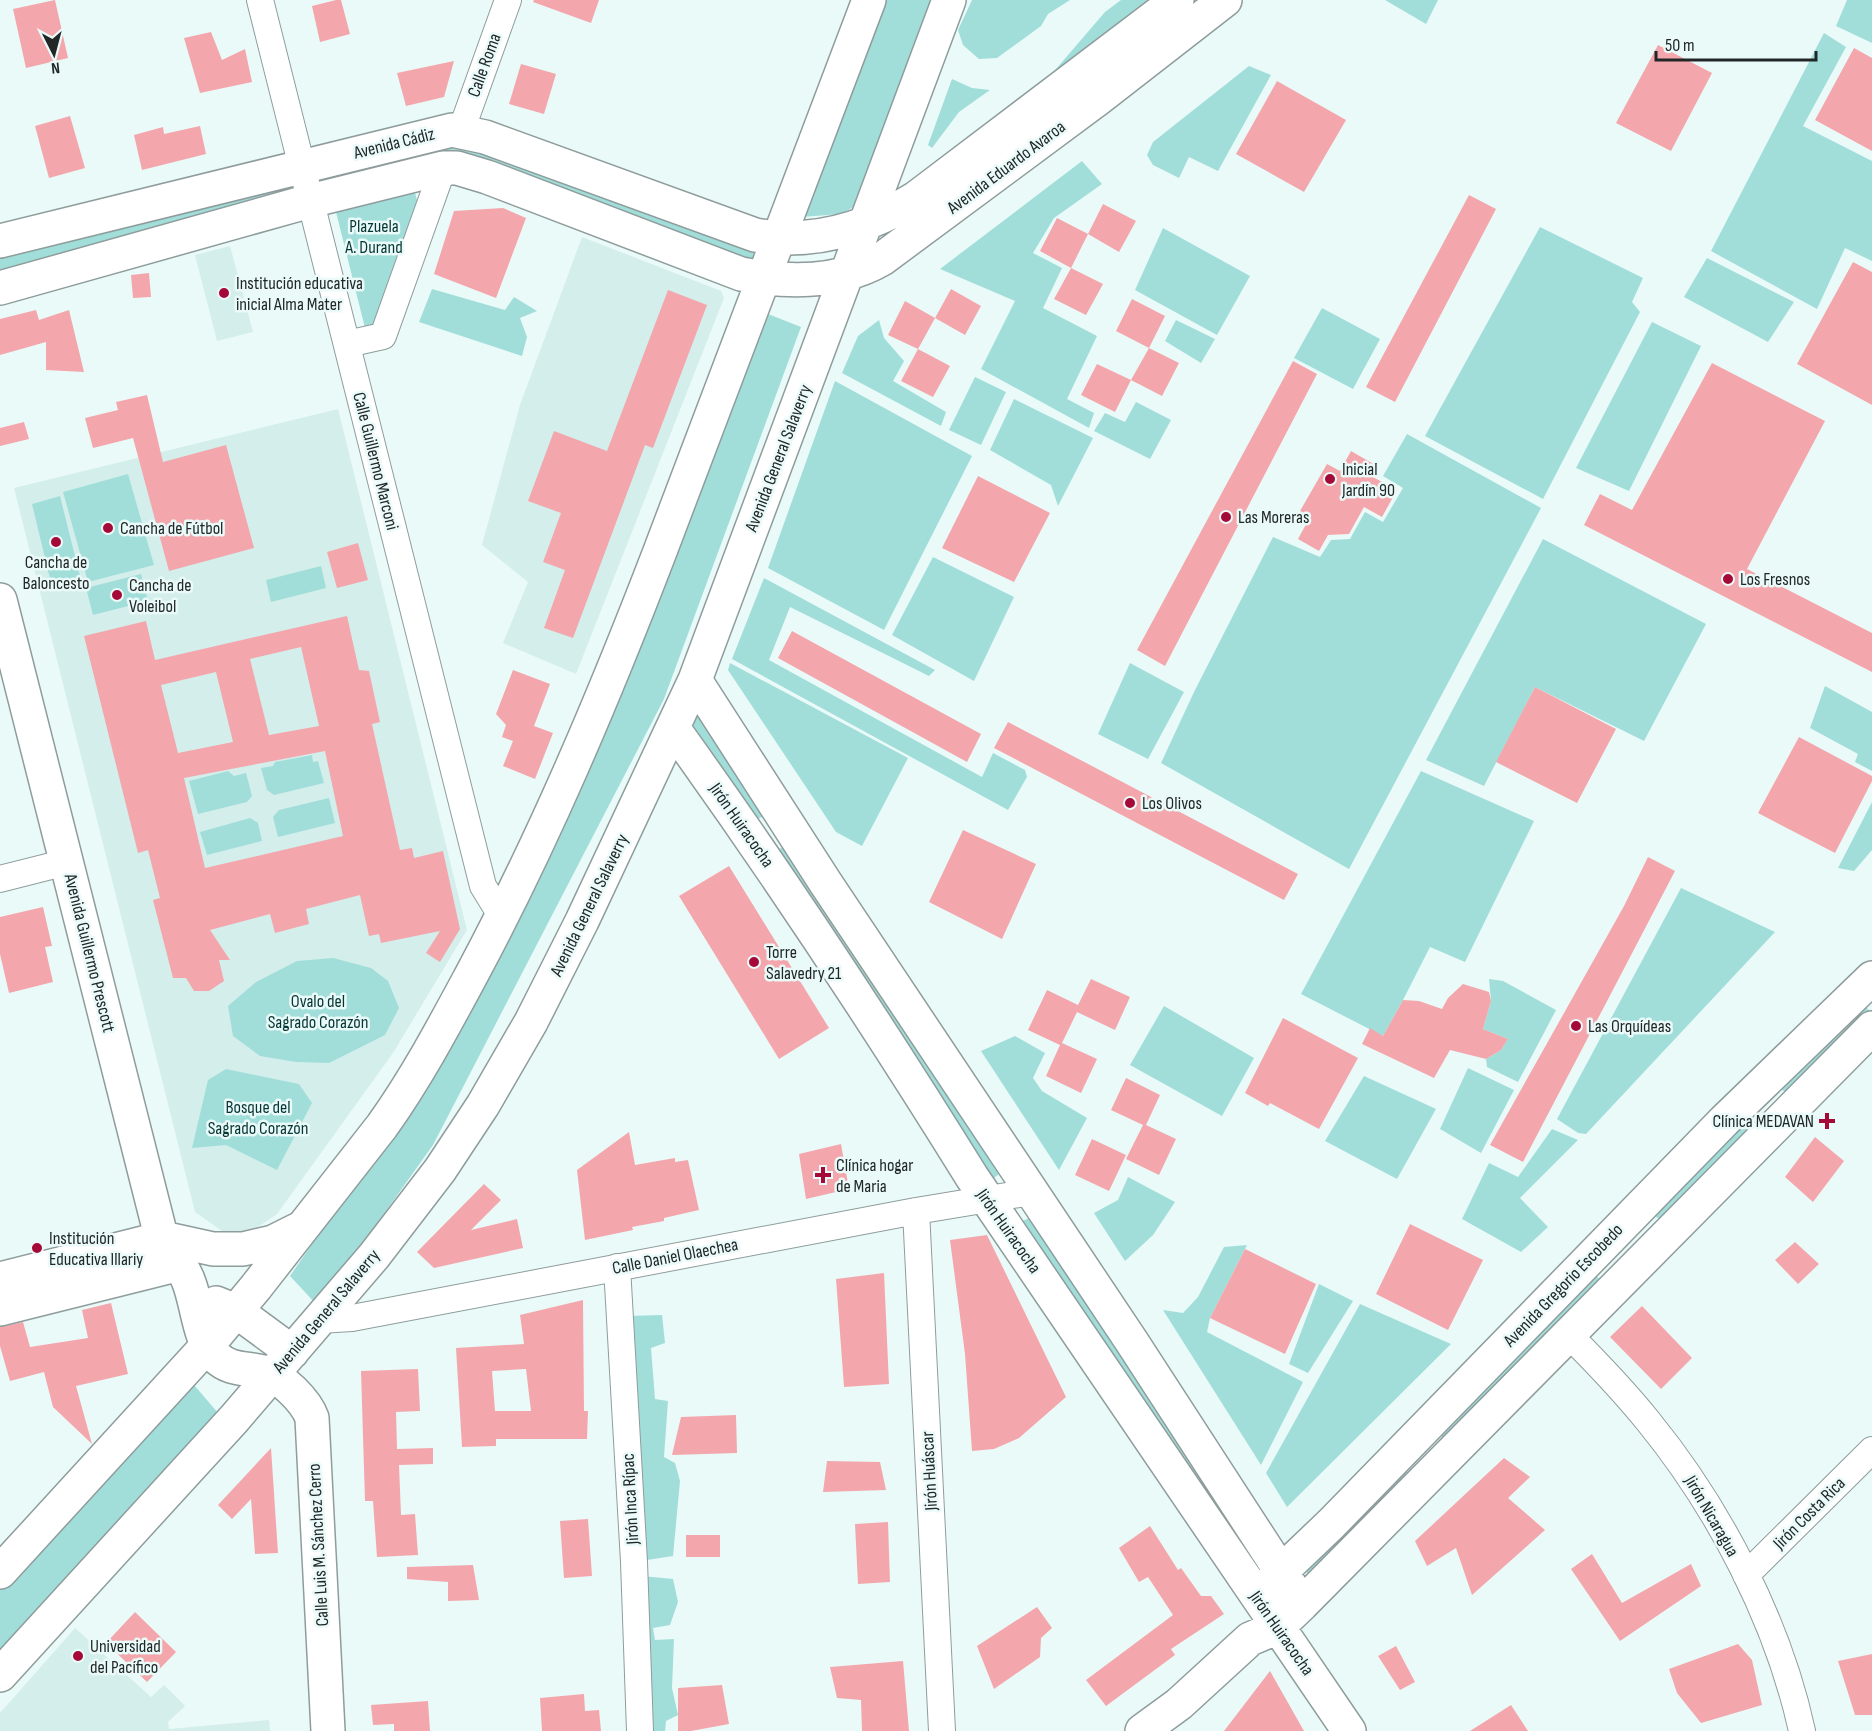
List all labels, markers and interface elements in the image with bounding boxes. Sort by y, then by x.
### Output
north arrow [24,24,84,84]
scale bar [1656,24,1816,62]
street label: Calle Roma [463,30,506,100]
text: 50 m [1665,35,1695,56]
text: N [50,58,61,77]
street label: Avenida Eduardo Avaroa [942,116,1069,219]
street label: Avenida Cádiz [351,123,437,164]
park label: Plazuela A. Durand [344,216,403,258]
place label: Institución educativa inicial Alma Mater [236,273,363,315]
marker: Institución educativa inicial Alma Mater [217,286,231,300]
street label: Avenida General Salaverry [740,382,816,535]
street label: Calle Guillermo Marconi [348,390,403,532]
place label: Inicial Jardín 90 [1341,459,1395,501]
marker: Inicial Jardín 90 [1323,472,1337,486]
place label: Las Moreras [1238,507,1309,528]
marker: Las Moreras [1219,510,1233,524]
place label: Cancha de Fútbol [120,518,223,539]
marker: Cancha de Fútbol [101,521,115,535]
marker: Cancha de Baloncesto [49,535,63,549]
place label: Cancha de Baloncesto [22,552,90,594]
place label: Los Fresnos [1740,569,1810,590]
marker: Los Fresnos [1721,572,1735,586]
place label: Cancha de Voleibol [129,575,192,617]
marker: Cancha de Voleibol [110,588,124,602]
street label: Jirón Huiracocha [704,778,778,872]
place label: Los Olivos [1142,793,1202,814]
marker: Los Olivos [1123,796,1137,810]
street label: Avenida General Salaverry [546,831,633,981]
street label: Avenida Guillermo Prescott [59,871,119,1035]
place label: Torre Salavedry 21 [766,942,842,984]
marker: Torre Salavedry 21 [747,955,761,969]
park label: Ovalo del Sagrado Corazón [268,991,368,1033]
place label: Las Orquídeas [1588,1016,1671,1037]
marker: Las Orquídeas [1569,1019,1583,1033]
park label: Bosque del Sagrado Corazón [208,1097,308,1139]
place label: Clínica MEDAVAN [1712,1111,1814,1132]
marker: Clínica MEDAVAN [1818,1112,1836,1130]
place label: Clínica hogar de Maria [836,1155,913,1197]
marker: Clínica hogar de Maria [814,1166,832,1184]
street label: Jirón Huiracocha [971,1184,1045,1278]
street label: Avenida Gregorio Escobedo [1499,1220,1627,1352]
place label: Institución Educativa Illariy [49,1228,143,1270]
street label: Calle Daniel Olaechea [610,1234,740,1279]
marker: Institución Educativa Illariy [30,1241,44,1255]
street label: Avenida General Salaverry [268,1245,384,1378]
street label: Jirón Huáscar [917,1431,942,1512]
street label: Jirón Inca Rípac [618,1453,643,1546]
street label: Calle Luis M. Sánchez Cerro [304,1463,333,1627]
street label: Jirón Nicaragua [1680,1471,1743,1560]
street label: Jirón Costa Rica [1768,1473,1850,1554]
street label: Jirón Huiracocha [1244,1586,1318,1680]
place label: Universidad del Pacífico [90,1636,161,1678]
marker: Universidad del Pacífico [71,1649,85,1663]

